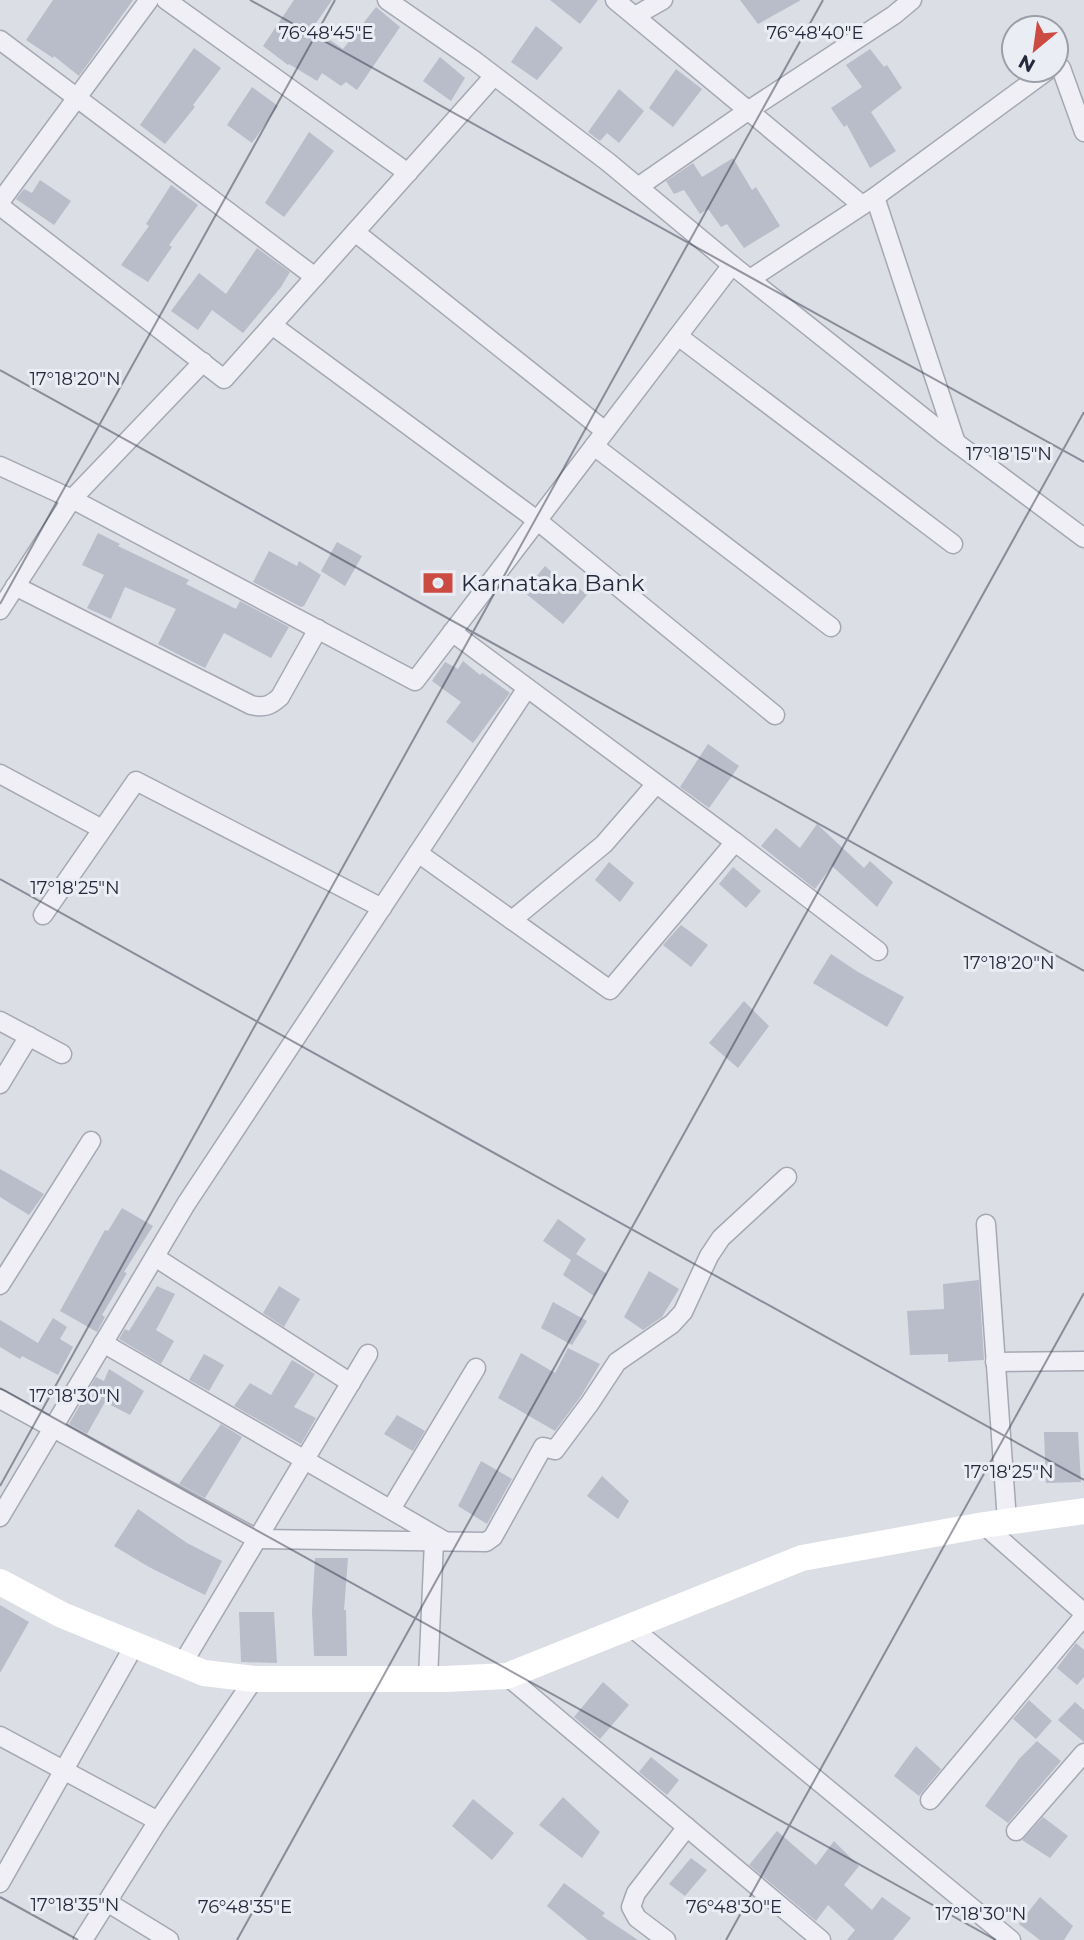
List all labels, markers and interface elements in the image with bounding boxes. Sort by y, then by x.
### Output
north arrow [1000,14,1070,84]
text: 76°48'45"E [279,22,373,44]
text: 76°48'40"E [767,22,863,44]
text: N [1015,50,1039,77]
text: 17°18'20"N [29,368,121,390]
text: 17°18'15"N [966,443,1052,465]
bank icon: Karnataka Bank [421,566,455,600]
place label: Karnataka Bank [461,569,645,597]
text: 17°18'25"N [30,877,120,899]
text: 17°18'20"N [963,952,1055,974]
text: 17°18'30"N [29,1385,121,1407]
text: 17°18'25"N [964,1461,1054,1483]
text: 17°18'35"N [31,1894,119,1916]
text: 76°48'35"E [198,1896,292,1918]
text: 76°48'30"E [686,1896,782,1918]
text: 17°18'30"N [935,1903,1027,1925]

